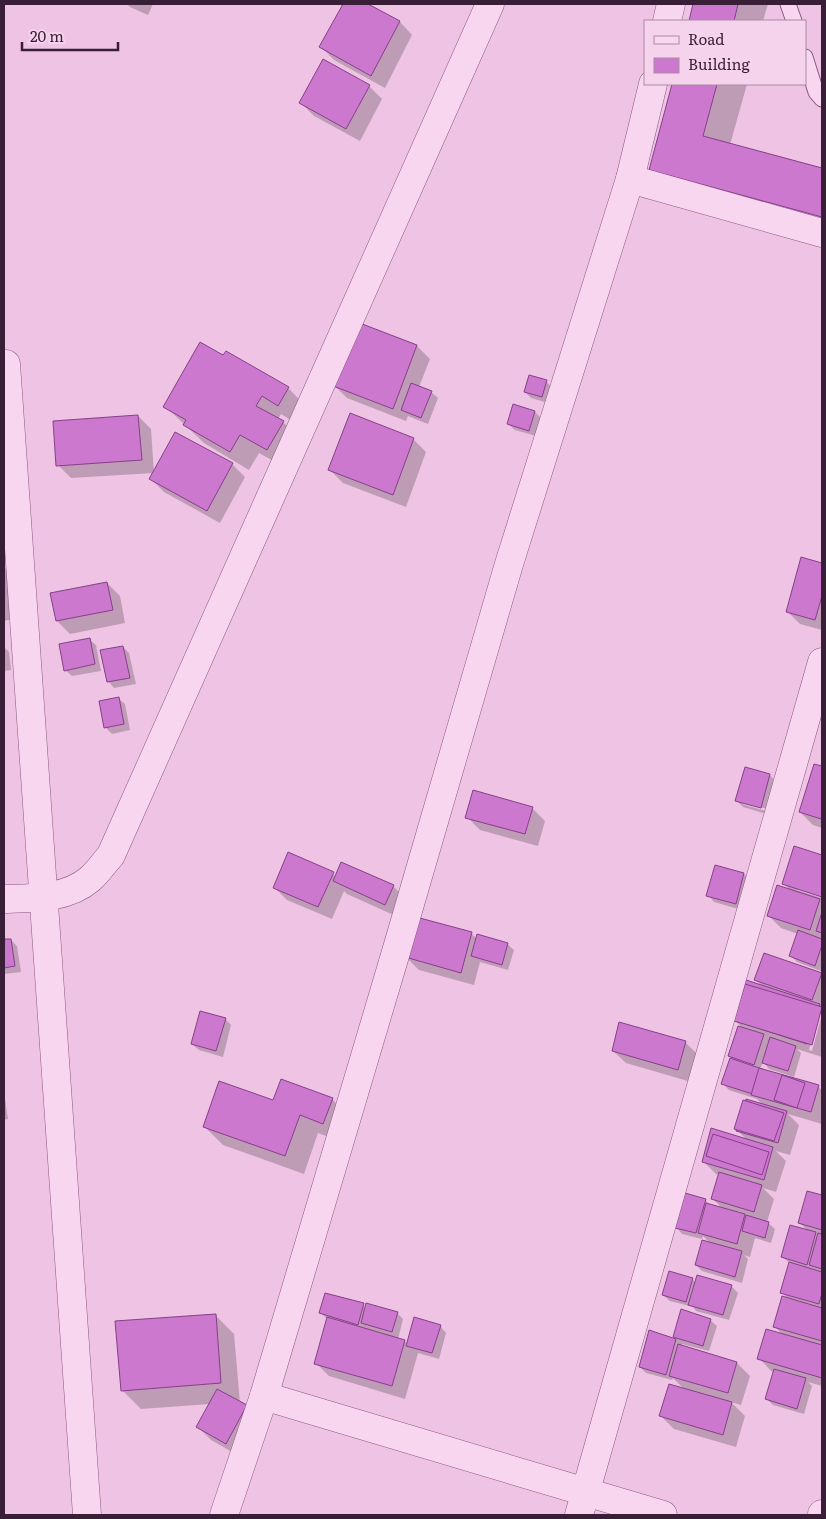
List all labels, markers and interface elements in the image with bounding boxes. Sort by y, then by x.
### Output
scale bar [22,20,119,52]
legend [644,20,806,85]
text: 20 m [30,24,64,47]
text: Road [688,27,724,50]
text: Building [688,52,750,75]

